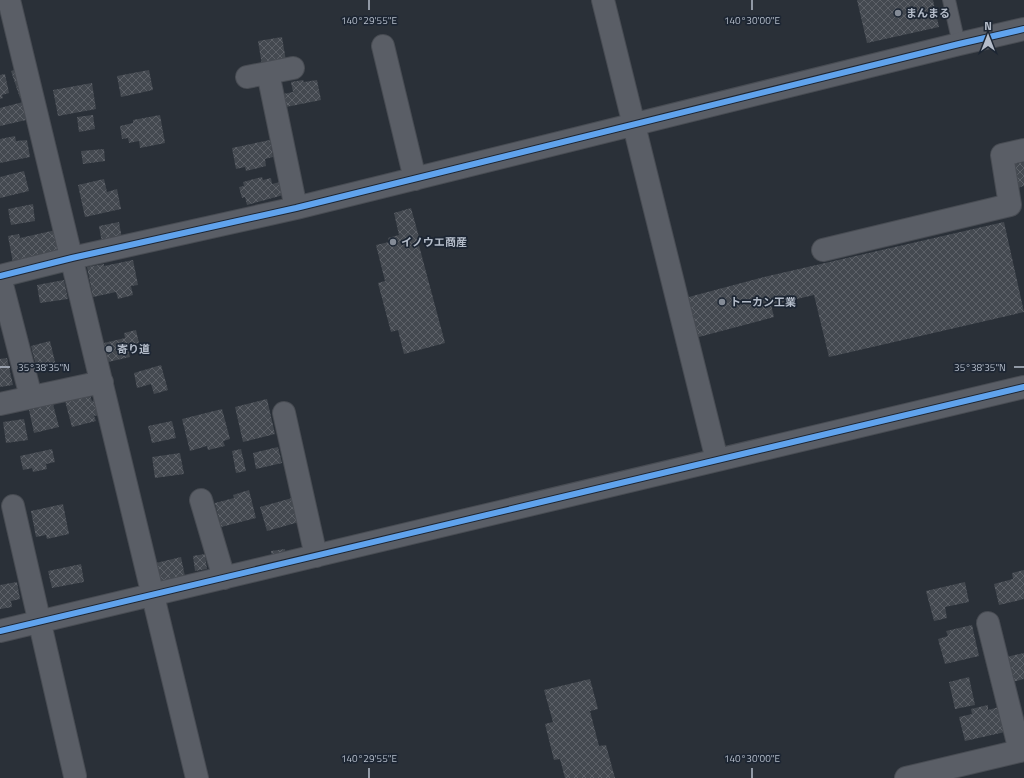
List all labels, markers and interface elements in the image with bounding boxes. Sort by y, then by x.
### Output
place label: まんまる [906,5,950,21]
marker: まんまる [893,8,903,18]
text: 140°29'55"E [341,13,398,28]
text: 140°30'00"E [724,13,781,28]
north arrow [968,16,1008,56]
text: N [984,18,992,34]
place label: イノウエ商産 [401,234,467,250]
marker: イノウエ商産 [388,237,398,247]
place label: トーカン工業 [730,294,796,310]
marker: トーカン工業 [717,297,727,307]
place label: 寄り道 [117,341,150,357]
marker: 寄り道 [104,344,114,354]
text: 35°38'35"N [18,360,70,375]
text: 35°38'35"N [954,360,1006,375]
text: 140°29'55"E [341,751,398,766]
text: 140°30'00"E [724,751,781,766]

